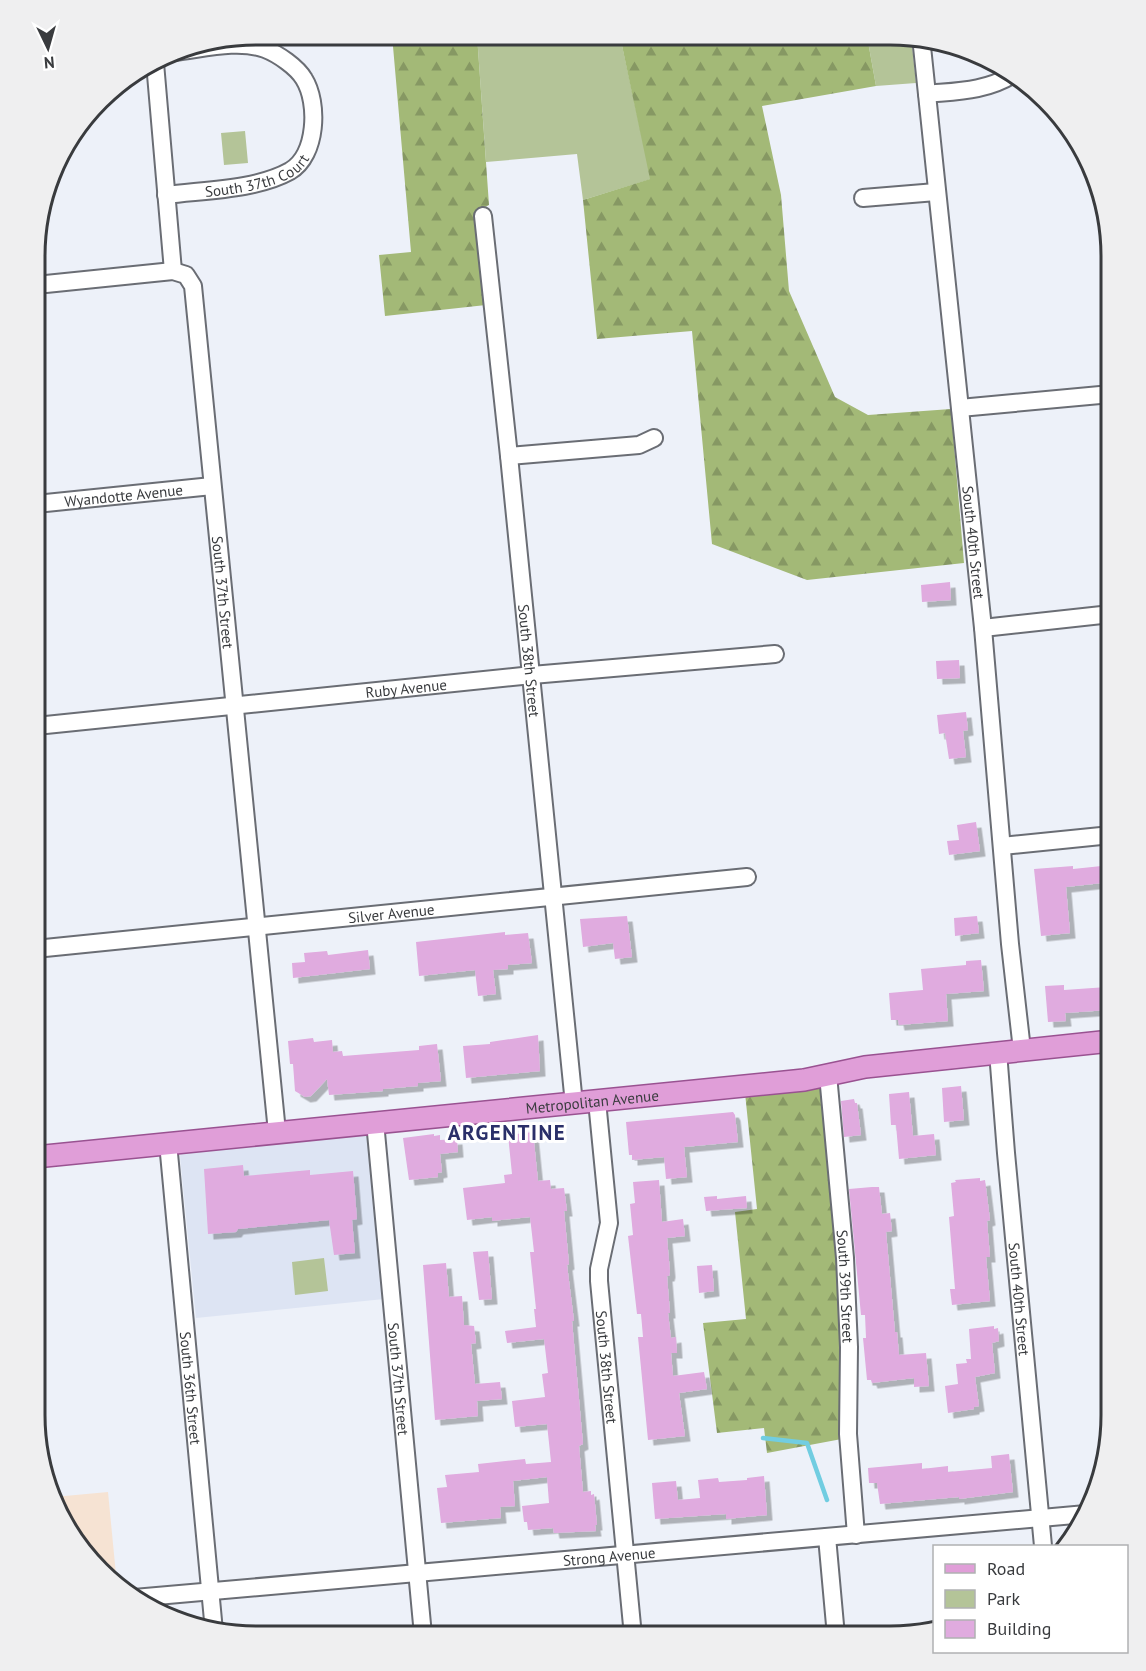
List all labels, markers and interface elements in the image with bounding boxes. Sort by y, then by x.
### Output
north arrow [18,18,78,78]
text: N [43,53,55,73]
street label: South 37th Court [204,150,313,200]
street label: Wyandotte Avenue [63,480,184,511]
street label: South 40th Street [959,485,989,600]
street label: South 37th Street [208,535,238,649]
street label: South 38th Street [514,603,545,718]
street label: Ruby Avenue [364,674,448,702]
street label: Silver Avenue [347,899,435,927]
street label: Metropolitan Avenue [525,1085,660,1117]
district label: ARGENTINE [448,1119,566,1146]
street label: South 39th Street [833,1229,858,1343]
street label: South 40th Street [1005,1242,1035,1356]
street label: South 38th Street [592,1310,622,1424]
street label: South 37th Street [384,1322,414,1436]
street label: South 36th Street [176,1331,206,1445]
street label: Strong Avenue [562,1543,656,1570]
legend [933,1545,1128,1653]
text: Road [987,1557,1025,1580]
text: Park [987,1587,1020,1610]
text: Building [987,1617,1051,1640]

